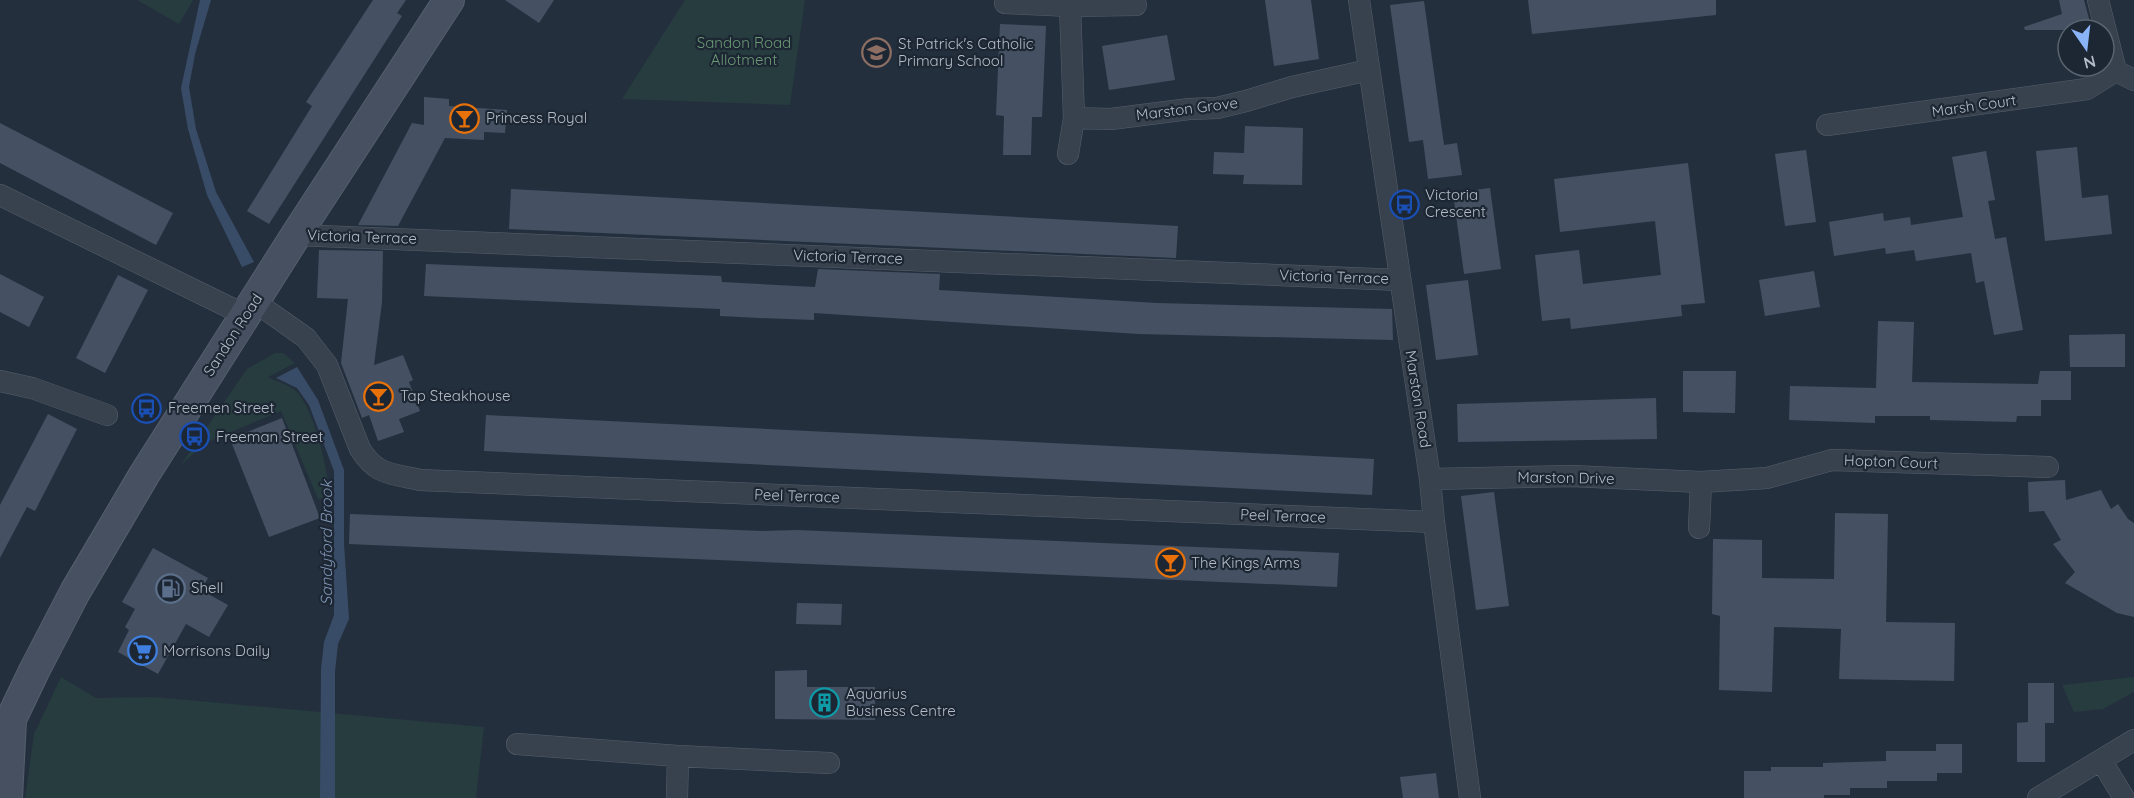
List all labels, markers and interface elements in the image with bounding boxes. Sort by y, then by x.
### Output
north arrow [2056,18,2116,78]
park label: Sandon Road Allotment [697,33,791,69]
place label: St Patrick's Catholic Primary School [898,34,1034,70]
school or university icon: St Patrick's Catholic Primary School [861,37,893,69]
text: N [2082,51,2098,74]
street label: Marsh Court [1930,90,2017,121]
street label: Marston Grove [1135,93,1239,124]
bar icon: Princess Royal [449,102,481,134]
place label: Princess Royal [486,108,587,127]
place label: Victoria Crescent [1425,185,1486,221]
bus stop icon: Victoria Crescent [1388,188,1420,220]
street label: Victoria Terrace [307,225,417,248]
street label: Victoria Terrace [793,245,903,268]
street label: Victoria Terrace [1279,265,1389,288]
street label: Sandon Road [199,290,266,379]
street label: Marston Road [1401,349,1436,449]
bar icon: Tap Steakhouse [363,380,395,412]
place label: Tap Steakhouse [400,386,510,405]
bus stop icon: Freemen Street [131,392,163,424]
place label: Freemen Street [168,398,275,417]
bus stop icon: Freeman Street [179,421,211,453]
place label: Freeman Street [216,427,323,446]
street label: Hopton Court [1844,450,1938,473]
street label: Marston Drive [1517,467,1615,488]
water label: Sandyford Brook [316,479,336,606]
street label: Peel Terrace [754,485,840,506]
street label: Peel Terrace [1240,505,1326,526]
bar icon: The Kings Arms [1154,547,1186,579]
place label: The Kings Arms [1191,553,1300,572]
fuel station icon: Shell [154,572,186,604]
place label: Shell [191,578,223,597]
supermarket icon: Morrisons Daily [126,635,158,667]
place label: Morrisons Daily [163,641,270,660]
place label: Aquarius Business Centre [846,684,956,720]
building icon: Aquarius Business Centre [809,687,841,719]

